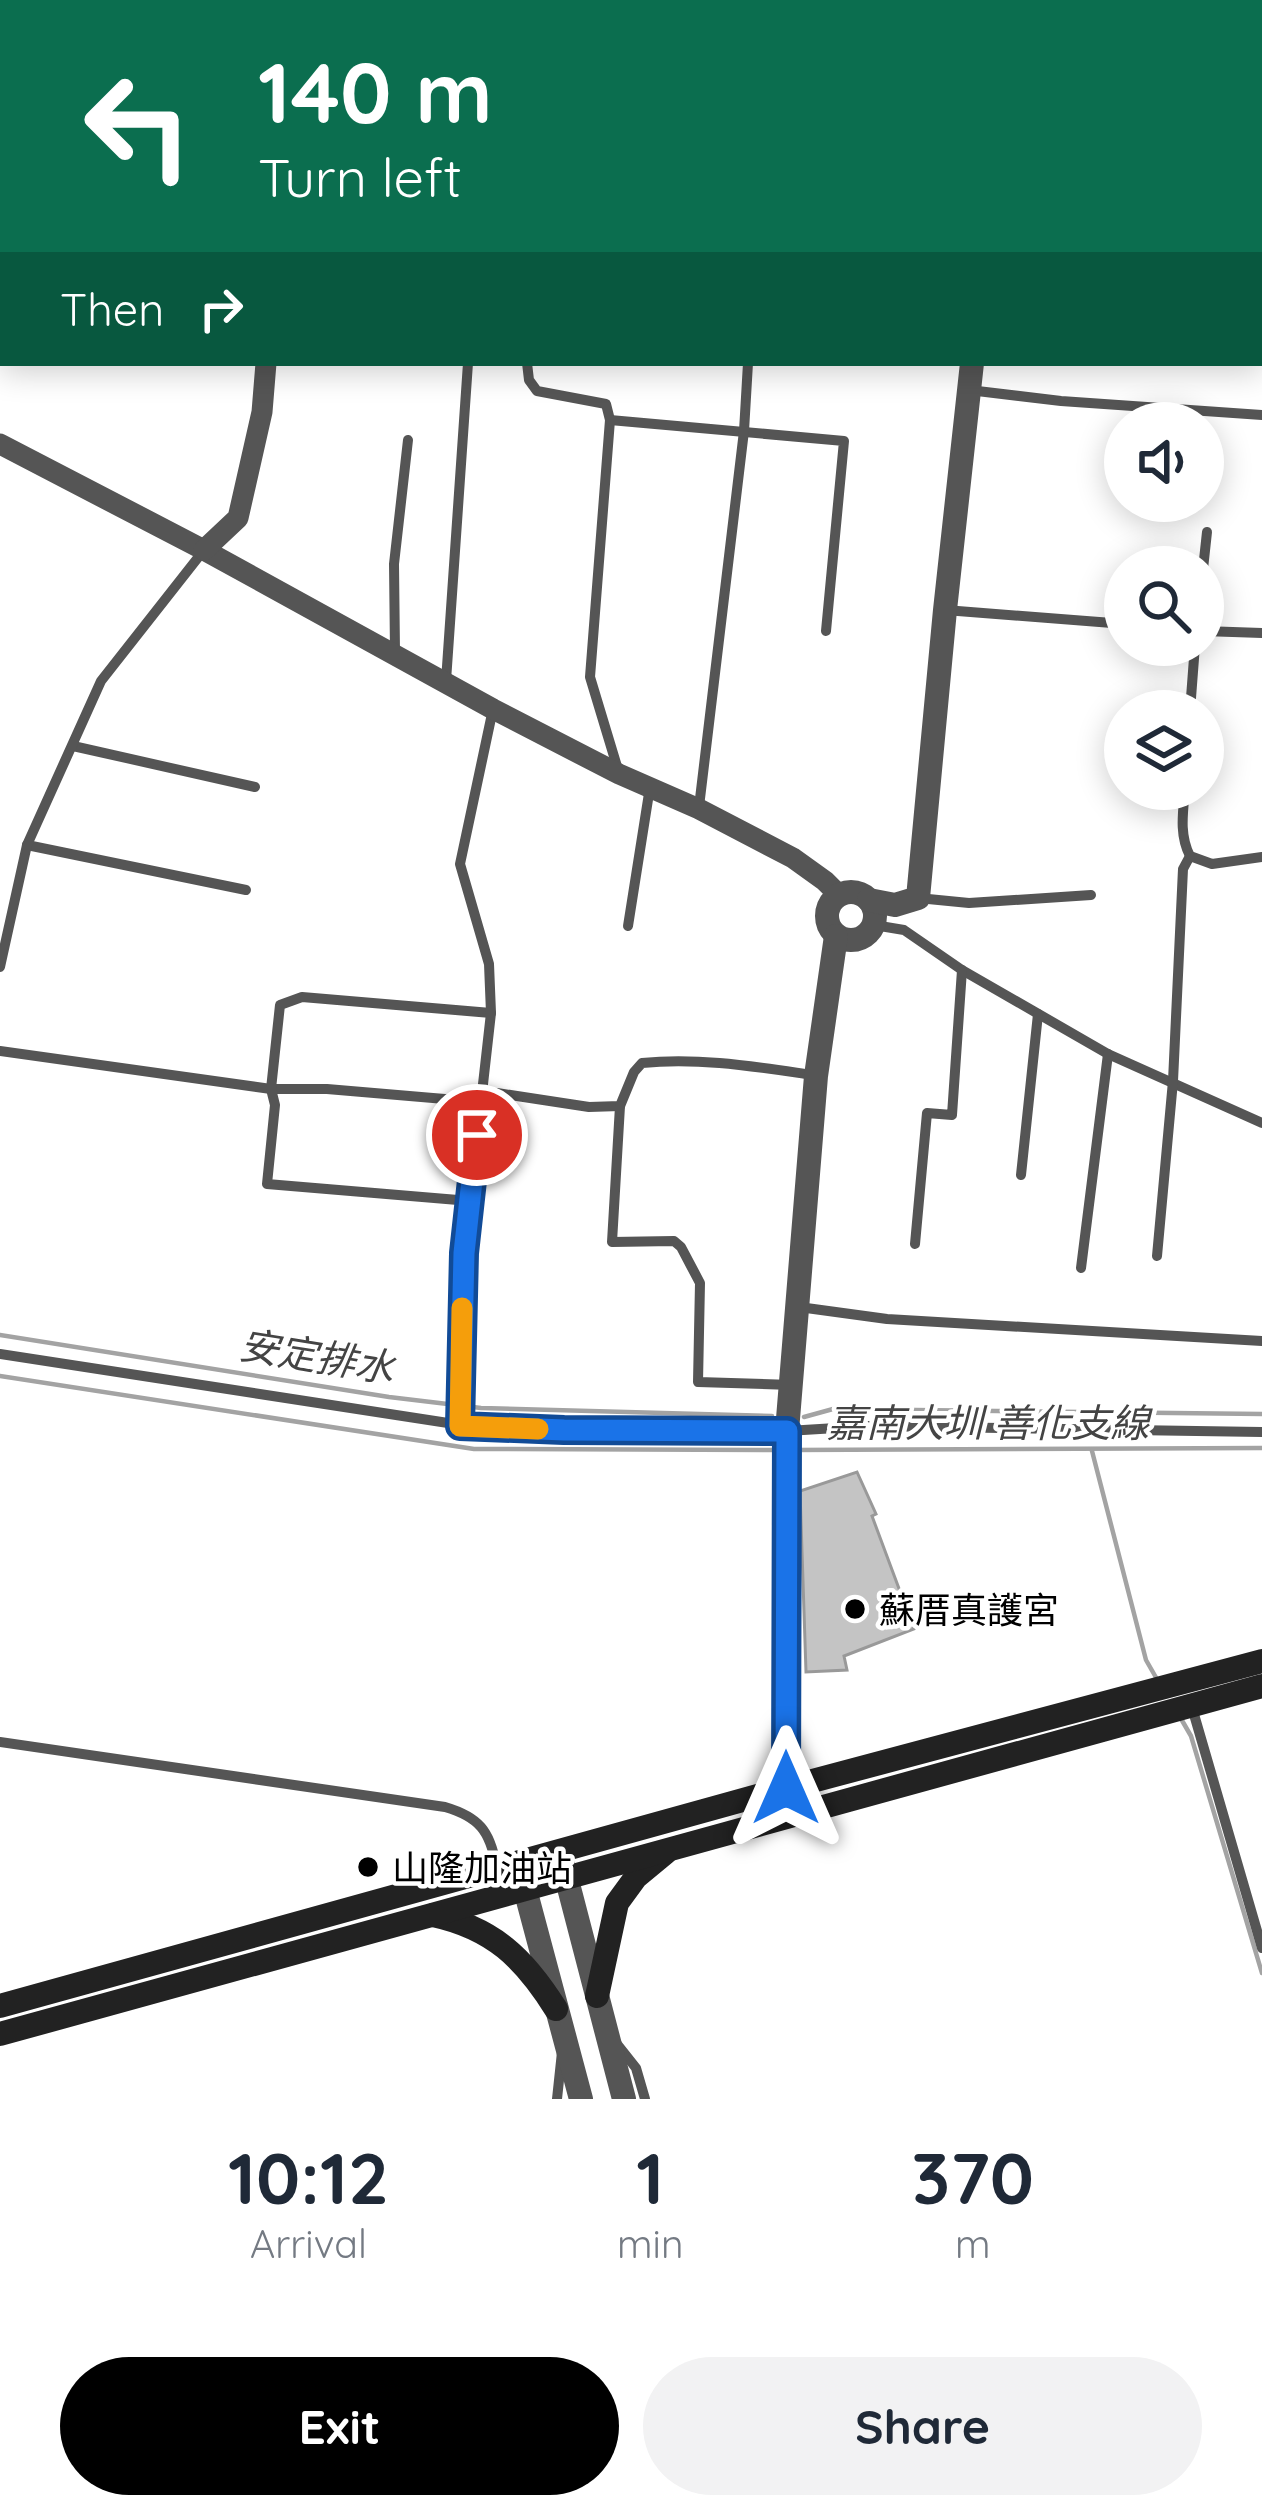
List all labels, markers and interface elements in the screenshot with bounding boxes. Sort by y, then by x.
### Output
text: 140 m [258,39,493,144]
icon: left [60,48,216,204]
text: Turn left [258,143,462,211]
icon: right [188,276,254,342]
text: Then [60,281,164,337]
map controls [1104,402,1224,810]
button: sound [1104,402,1224,522]
button: search [1104,546,1224,666]
button: layers [1104,690,1224,810]
pin [426,1084,528,1186]
icon: arrive [444,1102,510,1168]
water label: 安定排水 [236,1320,400,1393]
water label: 嘉南大圳 善化支線 [827,1398,1153,1447]
place label: 蘇厝真護宮 [879,1587,1059,1632]
marker: 蘇厝真護宮 [842,1596,868,1622]
position arrow [723,1725,849,1851]
place label: 山隆加油站 [392,1845,572,1890]
marker: 山隆加油站 [355,1854,381,1880]
text: 10:12 [228,2132,389,2222]
text: 1 [636,2132,664,2222]
text: 370 [912,2132,1034,2222]
text: Arrival [250,2219,367,2268]
text: min [617,2219,683,2268]
text: m [955,2219,991,2268]
button: Exit [60,2357,619,2495]
button: Share [643,2357,1202,2495]

